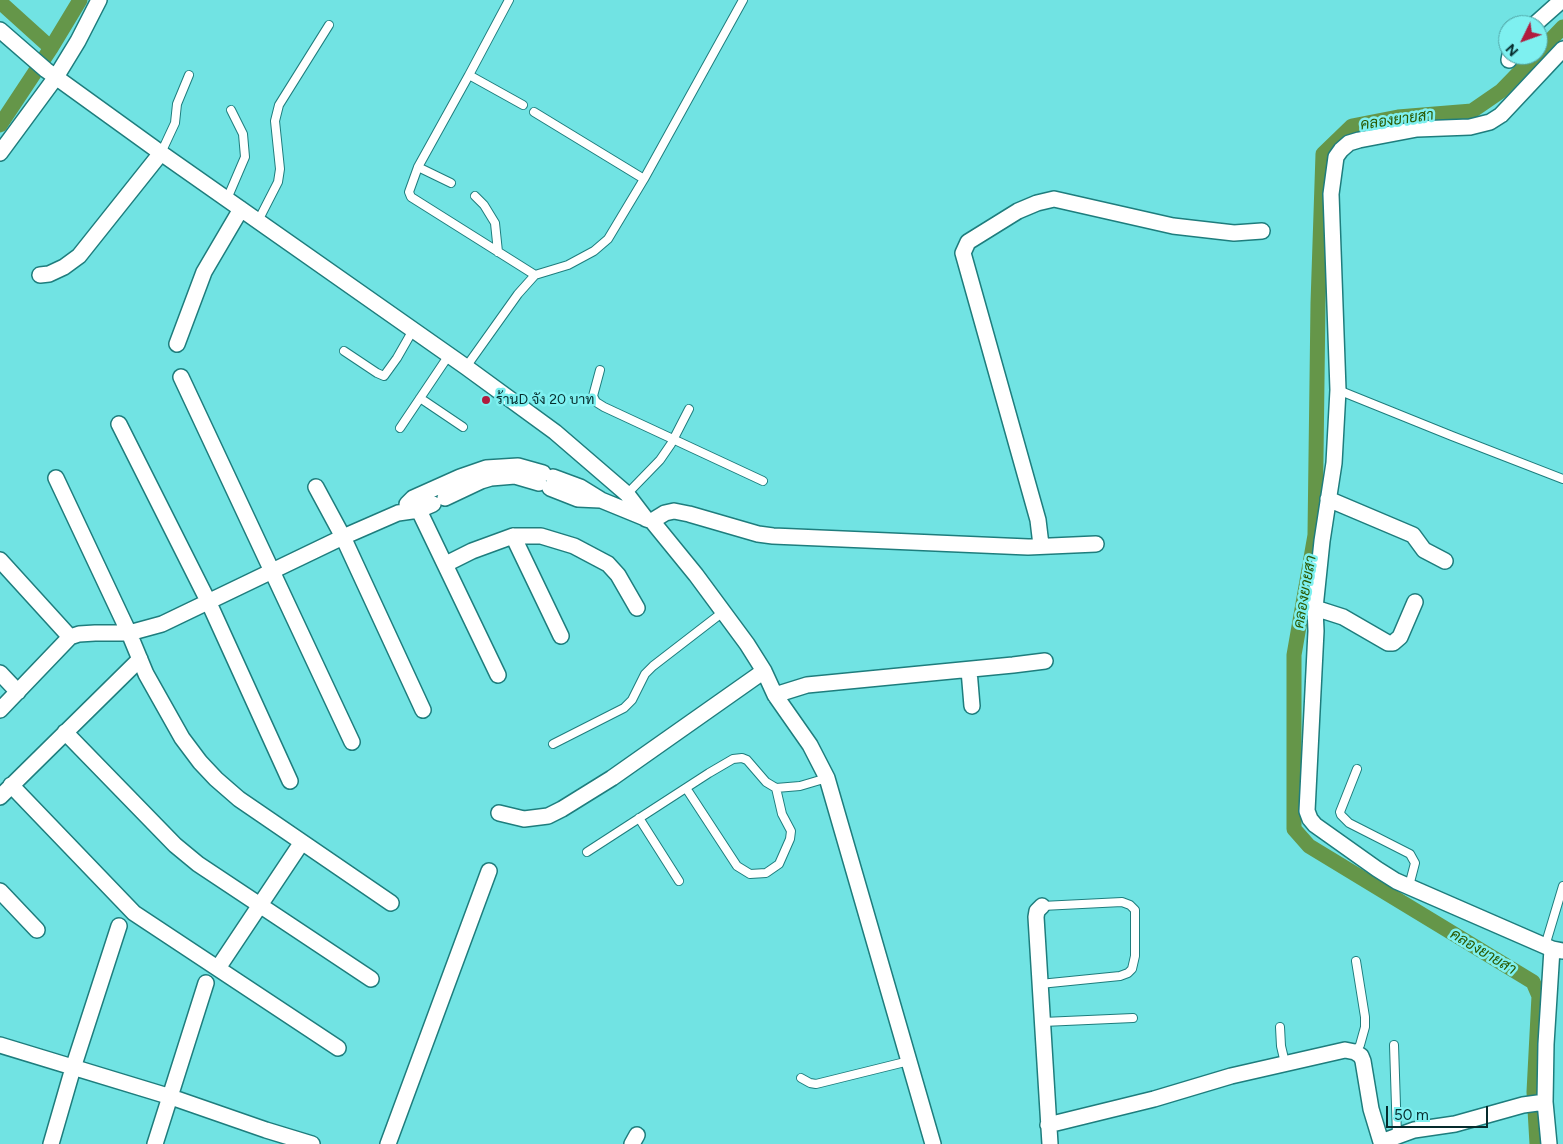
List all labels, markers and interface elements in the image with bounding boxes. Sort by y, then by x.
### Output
north arrow [1498,15,1548,65]
text: N [1502,40,1522,59]
water label: คลองยายสา [1359,106,1435,134]
place label: ร้านD จัง 20 บาท [496,392,594,408]
marker: ร้านD จัง 20 บาท [480,394,492,406]
water label: คลองยายสา [1290,554,1320,630]
water label: คลองยายสา [1447,925,1519,979]
scale bar [1388,1096,1490,1128]
text: 50 m [1394,1106,1429,1124]

